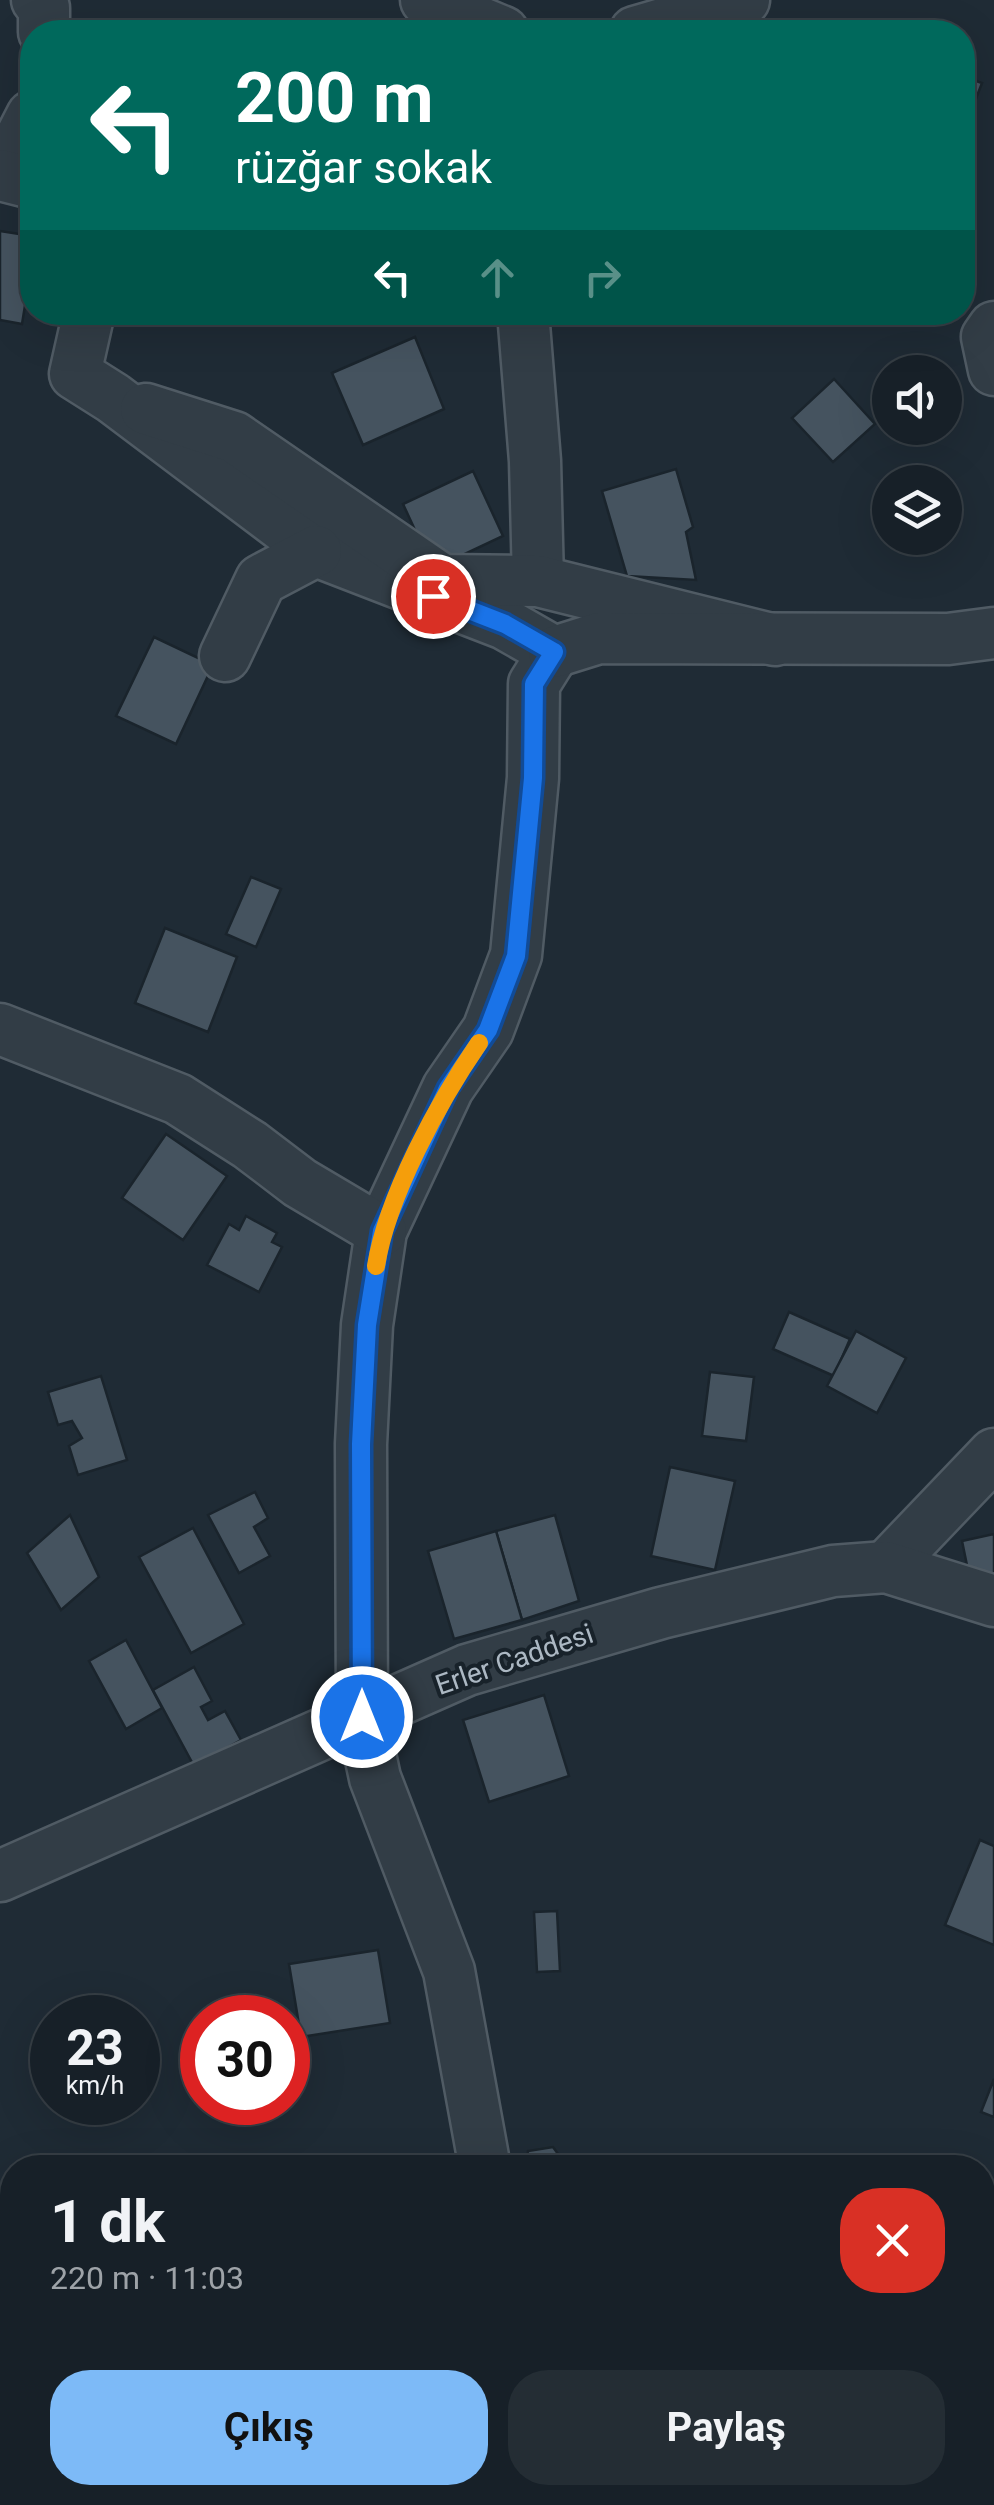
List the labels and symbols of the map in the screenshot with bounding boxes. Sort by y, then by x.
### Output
pin [391,554,476,639]
street label: Erler Caddesi [431,1617,597,1702]
position arrow [310,1665,414,1769]
speed limit sign: 30 [180,1995,310,2125]

